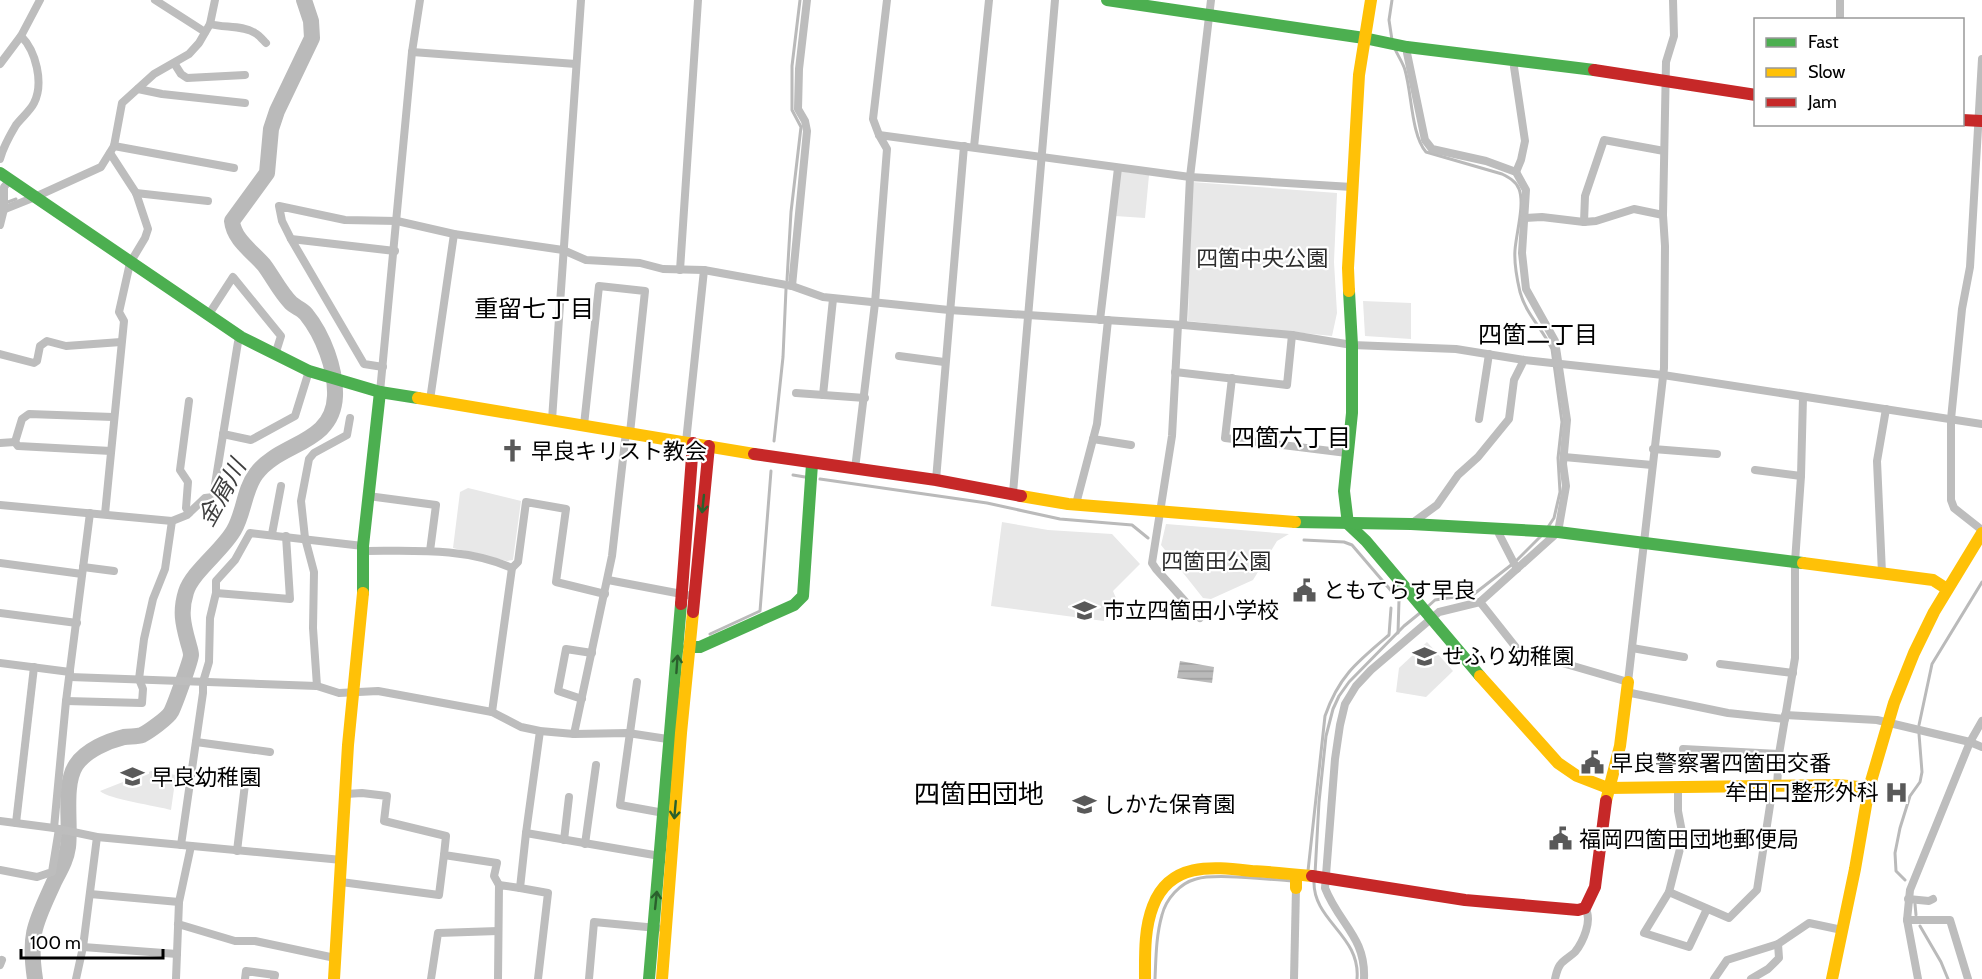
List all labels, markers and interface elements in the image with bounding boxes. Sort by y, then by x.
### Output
legend [1754,18,1964,126]
text: Fast [1808,31,1839,53]
text: Slow [1808,61,1845,83]
text: Jam [1807,91,1837,113]
park label: 四箇中央公園 [1196,245,1328,272]
district label: 重留七丁目 [474,294,594,323]
district label: 四箇二丁目 [1478,320,1598,349]
district label: 四箇六丁目 [1231,423,1351,452]
church icon: 早良キリスト教会 [500,438,526,464]
place label: 早良キリスト教会 [531,438,707,465]
water label: 金屑川 [191,452,253,531]
one-way arrow [697,494,708,514]
park label: 四箇田公園 [1161,548,1271,575]
public building icon: ともてらす早良 [1292,577,1318,603]
place label: ともてらす早良 [1323,577,1476,604]
school or university icon: 市立四箇田小学校 [1072,597,1098,623]
place label: 市立四箇田小学校 [1103,597,1279,624]
school or university icon: せふり幼稚園 [1411,643,1437,669]
place label: せふり幼稚園 [1442,643,1574,670]
one-way arrow [671,654,682,674]
public building icon: 早良警察署四箇田交番 [1580,750,1606,776]
place label: 早良警察署四箇田交番 [1611,750,1831,777]
school or university icon: 早良幼稚園 [120,764,146,790]
place label: 早良幼稚園 [151,764,261,791]
district label: 四箇田団地 [914,778,1044,810]
place label: 牟田口整形外科 [1725,779,1879,806]
hospital icon: 牟田口整形外科 [1884,779,1910,805]
school or university icon: しかた保育園 [1072,791,1098,817]
place label: しかた保育園 [1103,791,1235,818]
one-way arrow [669,799,680,819]
public building icon: 福岡四箇田団地郵便局 [1548,826,1574,852]
place label: 福岡四箇田団地郵便局 [1579,826,1799,853]
one-way arrow [651,890,662,910]
scale bar [21,922,164,960]
text: 100 m [30,932,81,954]

